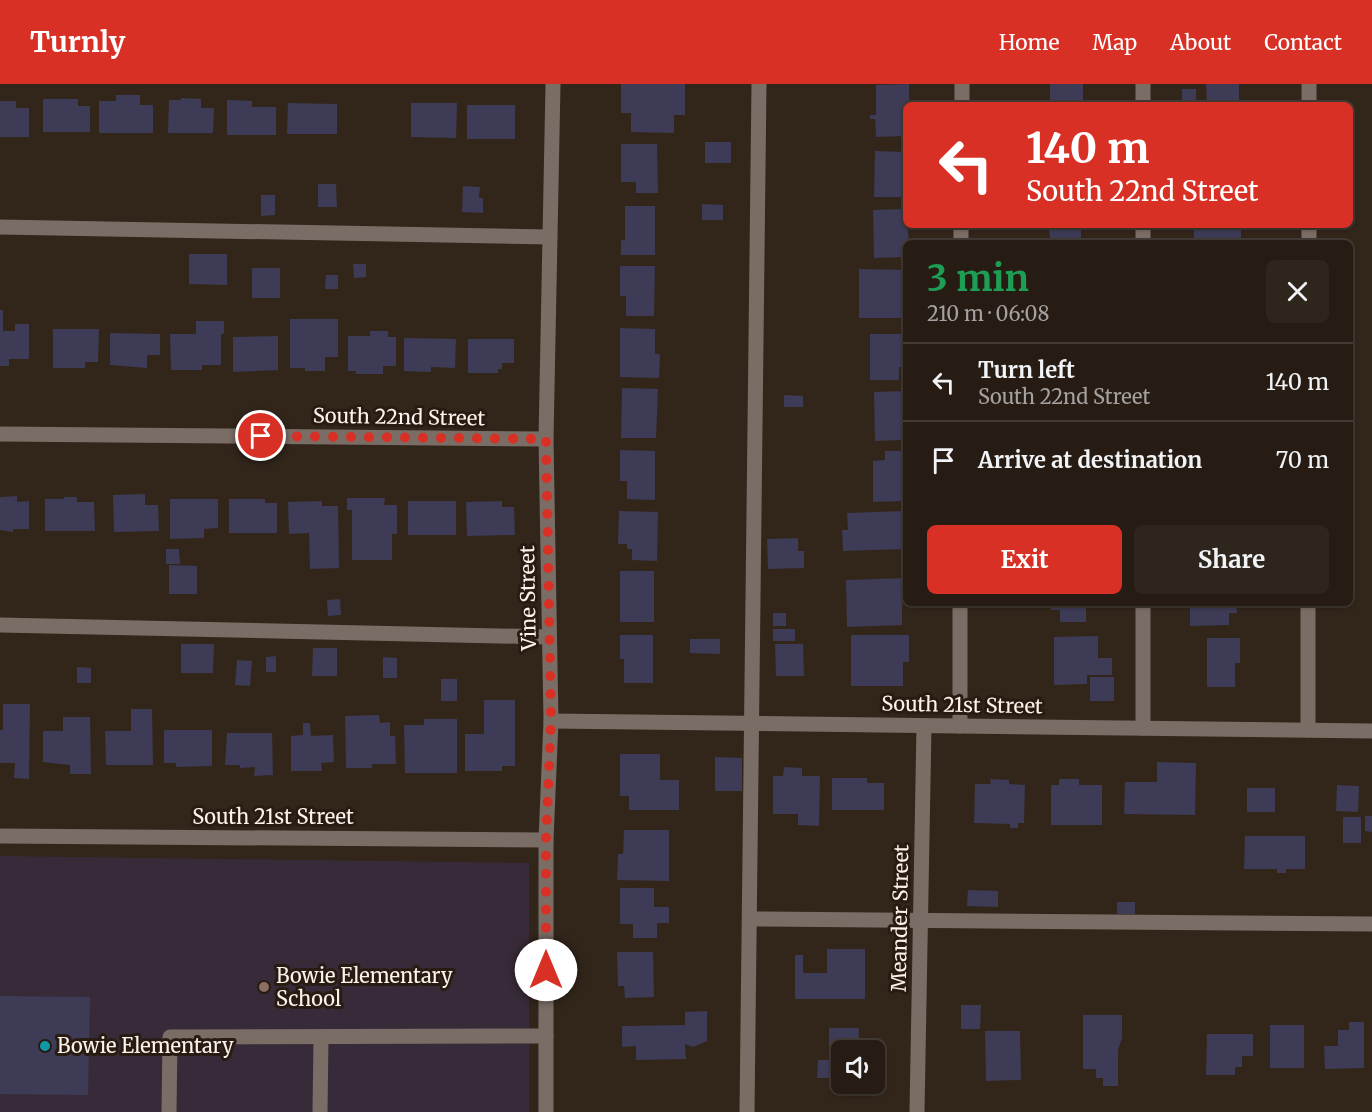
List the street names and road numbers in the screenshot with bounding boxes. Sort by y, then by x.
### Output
street label: South 22nd Street [313,402,486,431]
street label: Vine Street [514,545,541,652]
street label: South 21st Street [881,691,1043,718]
street label: South 21st Street [192,804,354,829]
street label: Meander Street [886,844,913,992]

